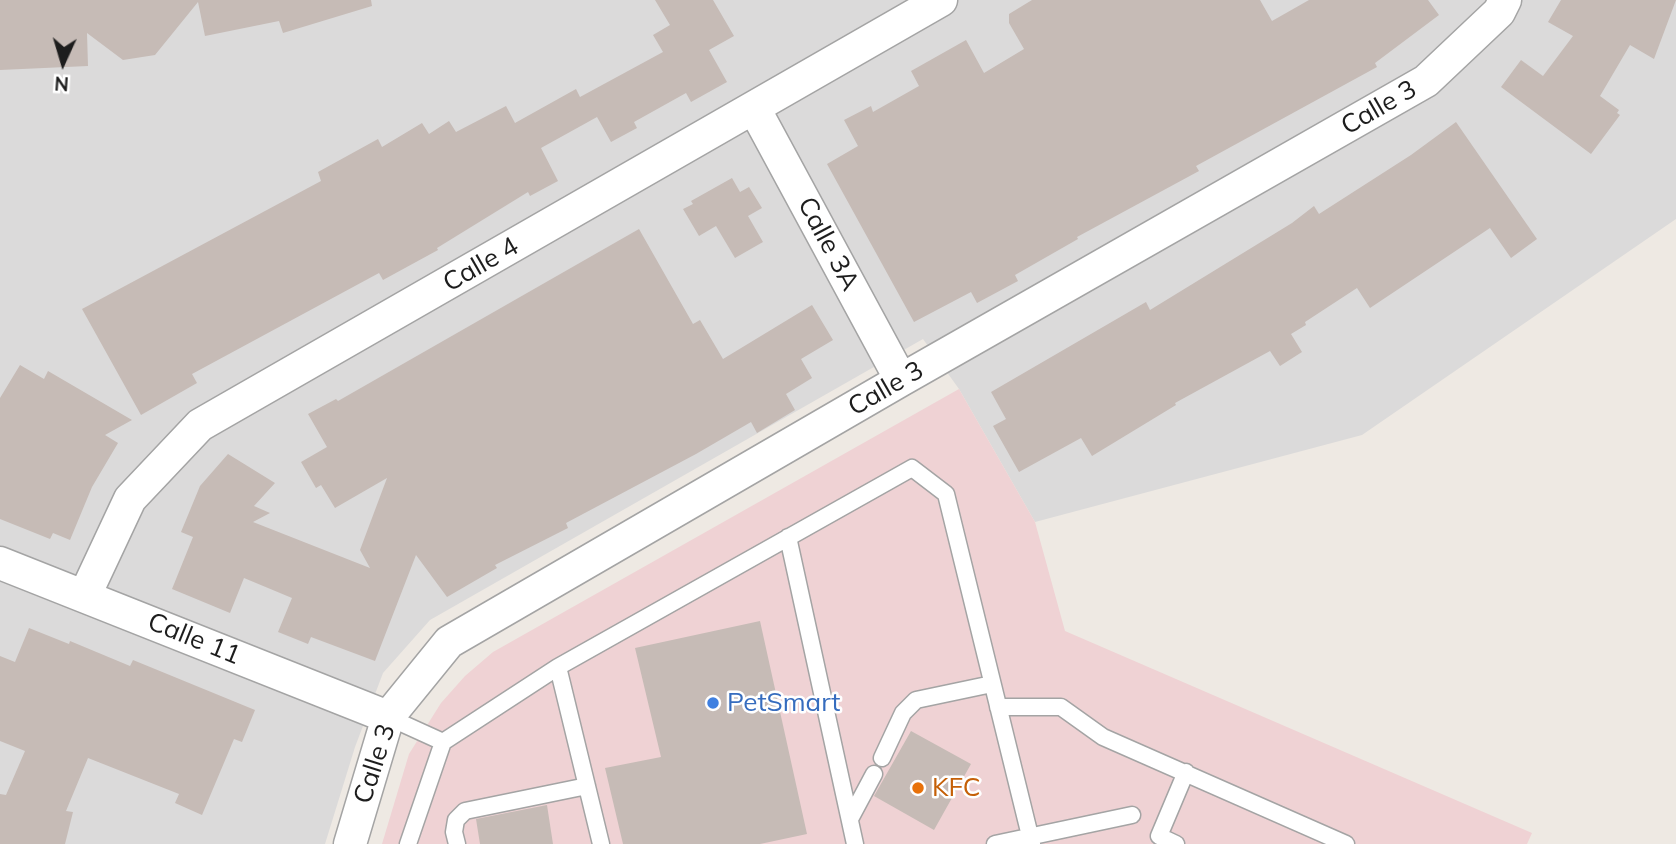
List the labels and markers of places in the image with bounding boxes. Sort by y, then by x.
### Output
place label: PetSmart [727,687,840,719]
marker: PetSmart [705,695,721,711]
place label: KFC [932,772,980,804]
marker: KFC [910,780,926,796]

